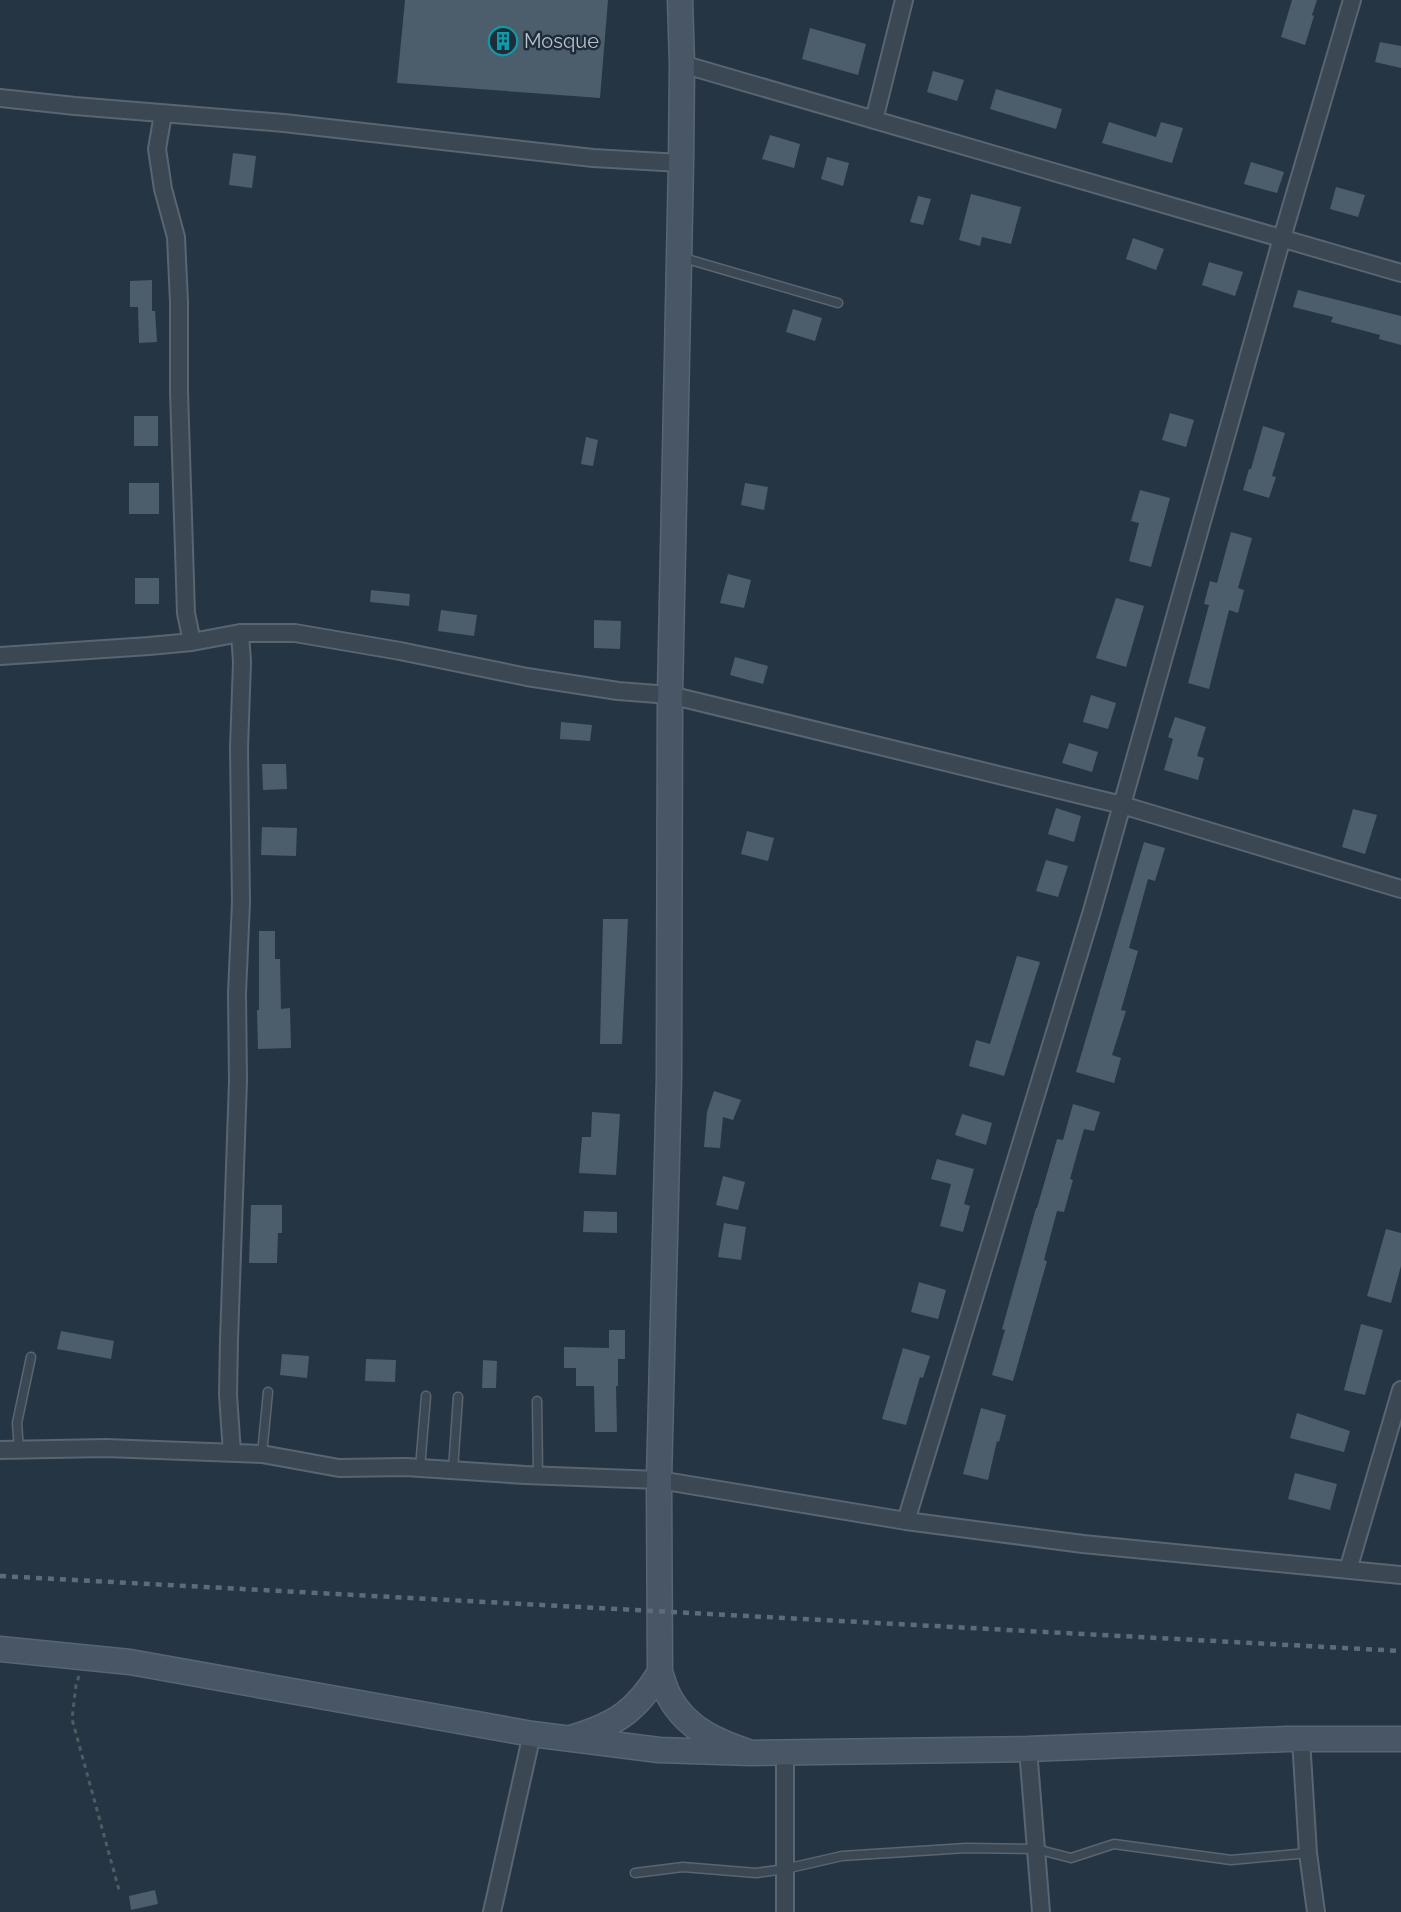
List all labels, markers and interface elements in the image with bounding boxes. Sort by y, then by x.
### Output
building icon: Mosque [487,25,519,57]
place label: Mosque [524,29,599,53]

